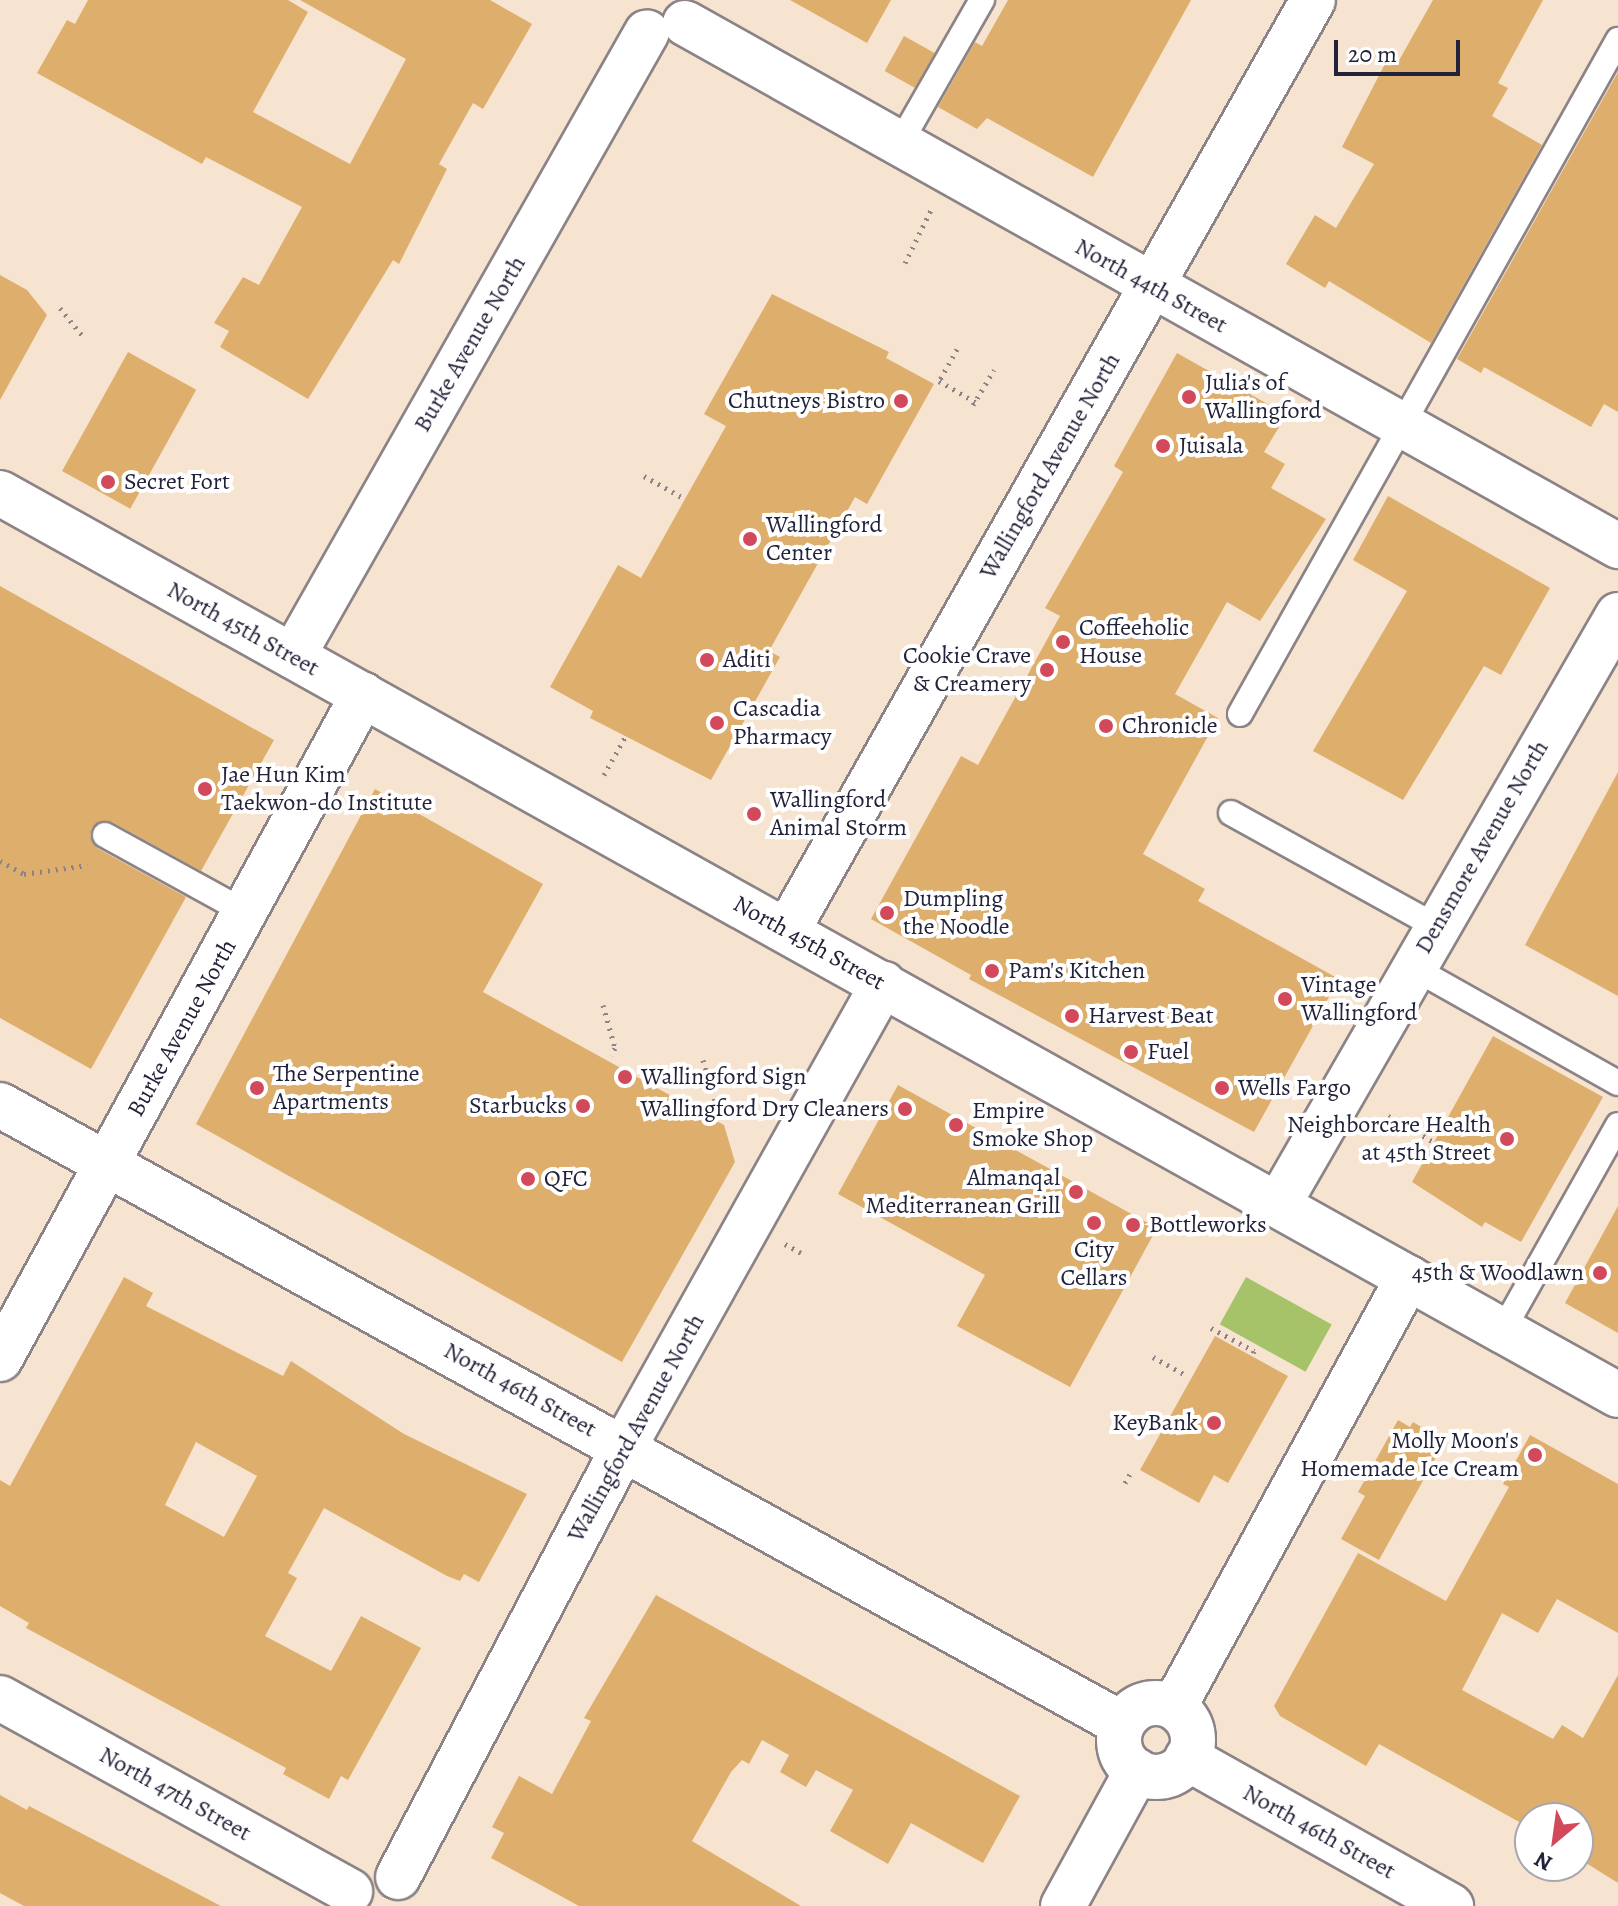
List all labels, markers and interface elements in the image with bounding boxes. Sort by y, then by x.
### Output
scale bar [1338,24,1464,74]
text: 20 m [1348,38,1397,70]
street label: North 44th Street [1070,232,1232,340]
street label: Burke Avenue North [408,251,532,437]
street label: Wallingford Avenue North [974,348,1126,584]
place label: Julia's of Wallingford [1205,369,1321,425]
place label: Chutneys Bistro [728,387,885,415]
marker: Julia's of Wallingford [1180,388,1198,406]
marker: Chutneys Bistro [892,392,910,410]
place label: Juisala [1179,432,1244,460]
marker: Juisala [1154,437,1172,455]
place label: Secret Fort [124,468,230,496]
marker: Secret Fort [99,473,117,491]
place label: Wallingford Center [766,511,882,567]
marker: Wallingford Center [741,530,759,548]
street label: North 45th Street [162,575,324,683]
place label: Coffeeholic House [1079,614,1189,670]
marker: Coffeeholic House [1054,633,1072,651]
place label: Cookie Crave & Creamery [903,642,1031,698]
place label: Aditi [723,646,771,674]
marker: Aditi [698,651,716,669]
marker: Cookie Crave & Creamery [1038,661,1056,679]
place label: Cascadia Pharmacy [733,695,831,751]
place label: Chronicle [1122,712,1217,740]
marker: Cascadia Pharmacy [708,714,726,732]
marker: Chronicle [1097,717,1115,735]
street label: Densmore Avenue North [1409,735,1555,959]
place label: Jae Hun Kim Taekwon-do Institute [221,761,433,817]
marker: Jae Hun Kim Taekwon-do Institute [196,780,214,798]
place label: Wallingford Animal Storm [770,786,907,842]
marker: Wallingford Animal Storm [745,805,763,823]
place label: Dumpling the Noodle [903,885,1009,941]
street label: North 45th Street [728,889,890,997]
marker: Dumpling the Noodle [878,904,896,922]
street label: Burke Avenue North [121,934,243,1122]
place label: Pam's Kitchen [1008,957,1145,985]
marker: Pam's Kitchen [983,962,1001,980]
place label: Vintage Wallingford [1301,971,1417,1027]
marker: Vintage Wallingford [1276,990,1294,1008]
place label: Harvest Beat [1088,1002,1214,1030]
marker: Harvest Beat [1063,1007,1081,1025]
place label: Fuel [1147,1038,1189,1066]
marker: Fuel [1122,1043,1140,1061]
place label: The Serpentine Apartments [273,1060,420,1116]
place label: Wallingford Sign [641,1063,807,1091]
marker: Wallingford Sign [616,1068,634,1086]
place label: Wells Fargo [1238,1074,1351,1102]
marker: The Serpentine Apartments [248,1079,266,1097]
marker: Wells Fargo [1213,1079,1231,1097]
place label: Starbucks [469,1092,567,1120]
place label: Wallingford Dry Cleaners [640,1095,889,1123]
marker: Starbucks [574,1097,592,1115]
place label: Empire Smoke Shop [972,1097,1093,1153]
marker: Wallingford Dry Cleaners [896,1100,914,1118]
place label: Neighborcare Health at 45th Street [1287,1111,1491,1167]
marker: Empire Smoke Shop [947,1116,965,1134]
marker: Neighborcare Health at 45th Street [1498,1130,1516,1148]
place label: Almanqal Mediterranean Grill [866,1164,1060,1220]
place label: QFC [544,1165,588,1193]
marker: QFC [519,1170,537,1188]
marker: Almanqal Mediterranean Grill [1067,1183,1085,1201]
place label: Bottleworks [1149,1211,1267,1239]
marker: City Cellars [1085,1214,1103,1232]
marker: Bottleworks [1124,1216,1142,1234]
place label: City Cellars [1060,1236,1128,1292]
place label: 45th & Woodlawn [1412,1259,1584,1287]
marker: 45th & Woodlawn [1591,1264,1609,1282]
street label: Wallingford Avenue North [561,1309,711,1547]
street label: North 46th Street [439,1336,601,1444]
place label: KeyBank [1112,1409,1198,1437]
marker: KeyBank [1205,1414,1223,1432]
place label: Molly Moon's Homemade Ice Cream [1300,1427,1519,1483]
marker: Molly Moon's Homemade Ice Cream [1526,1446,1544,1464]
street label: North 47th Street [94,1740,256,1848]
street label: North 46th Street [1238,1778,1400,1886]
north arrow [1514,1802,1594,1882]
text: N [1529,1844,1558,1878]

